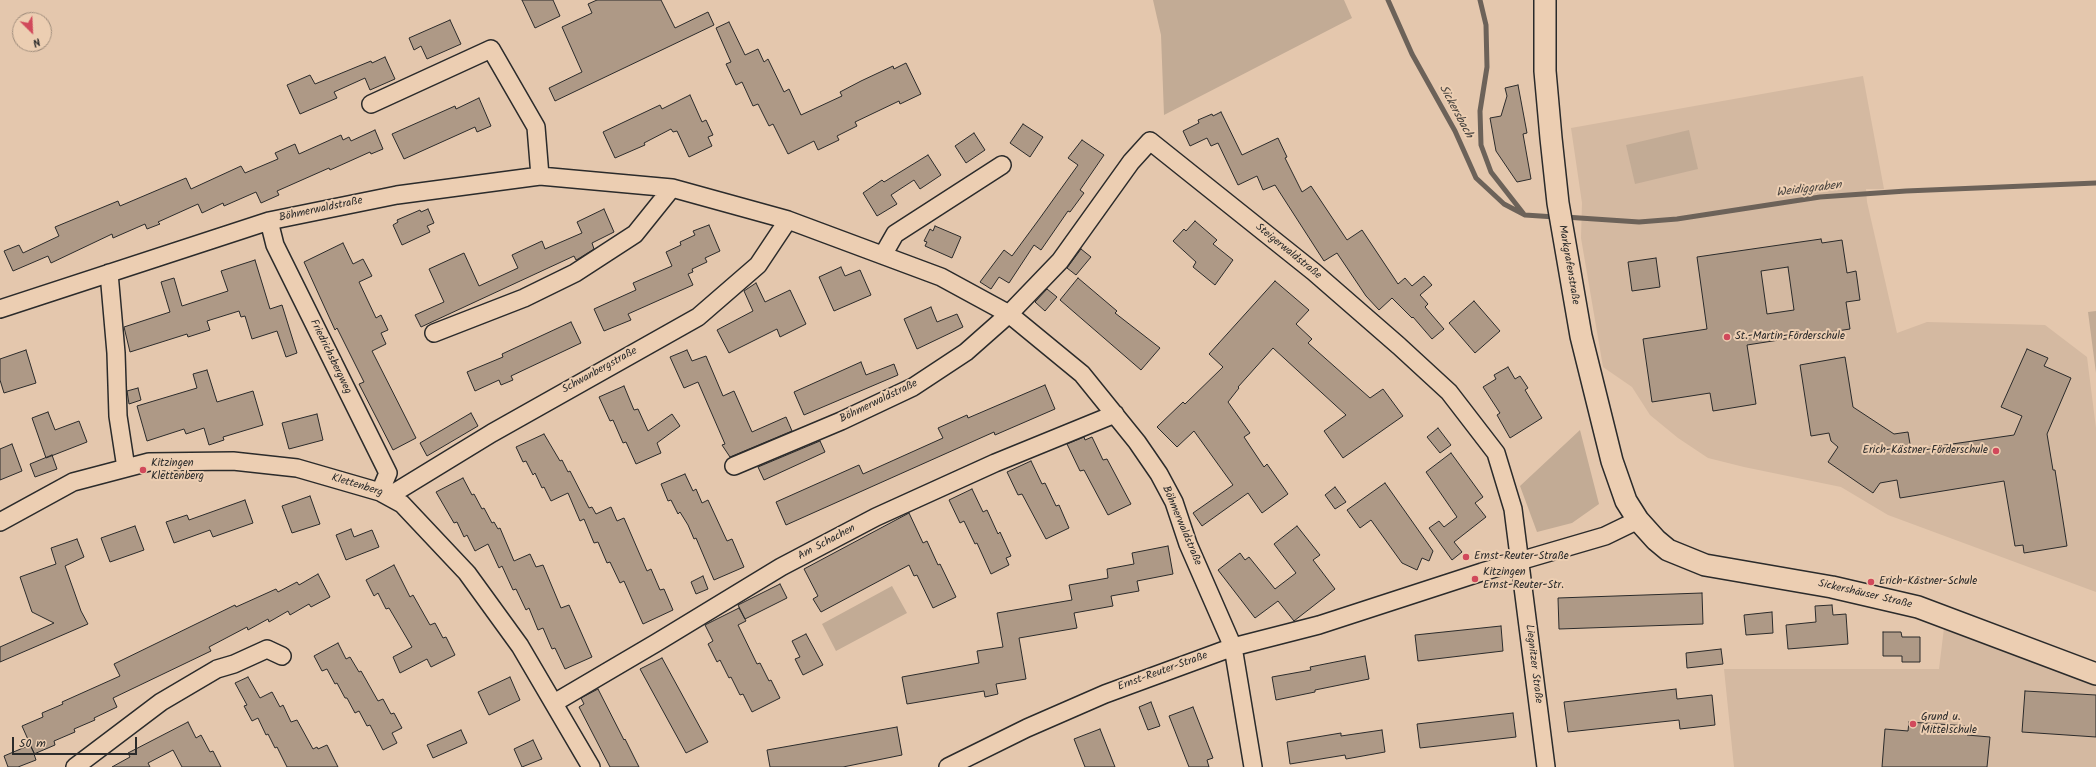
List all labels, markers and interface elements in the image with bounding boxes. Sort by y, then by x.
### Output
north arrow [12,12,52,52]
text: N [30,32,43,52]
water label: Sickersbach [1435,83,1475,141]
water label: Weidiggraben [1776,179,1842,201]
street label: Böhmerwaldstraße [278,195,364,225]
street label: Steigerwaldstraße [1252,221,1324,283]
street label: Markgrafenstraße [1554,224,1582,306]
street label: Friedrichsbergweg [306,318,354,396]
place label: St.-Martin-Förderschule [1735,330,1845,344]
marker: St.-Martin-Förderschule [1722,332,1732,342]
street label: Schwanbergstraße [560,345,640,397]
street label: Böhmerwaldstraße [838,377,920,427]
place label: Erich-Kästner-Förderschule [1862,444,1988,458]
marker: Erich-Kästner-Förderschule [1991,446,2001,456]
place label: Kitzingen Klettenberg [151,457,204,483]
marker: Kitzingen Klettenberg [138,465,148,475]
street label: Klettenberg [330,472,384,500]
street label: Böhmerwaldstraße [1158,484,1204,568]
street label: Am Schachen [796,522,858,564]
place label: Ernst-Reuter-Straße [1474,550,1569,564]
marker: Ernst-Reuter-Straße [1461,552,1471,562]
place label: Kitzingen Ernst-Reuter-Str. [1483,566,1564,592]
marker: Kitzingen Ernst-Reuter-Str. [1470,574,1480,584]
place label: Erich-Kästner-Schule [1879,575,1977,589]
marker: Erich-Kästner-Schule [1866,577,1876,587]
street label: Sickershäuser Straße [1817,578,1913,612]
street label: Liegnitzer Straße [1522,624,1544,704]
street label: Ernst-Reuter-Straße [1116,650,1210,694]
place label: Grund u. Mittelschule [1921,711,1977,737]
marker: Grund u. Mittelschule [1908,719,1918,729]
scale bar [14,729,139,755]
text: 50 m [19,734,46,753]

